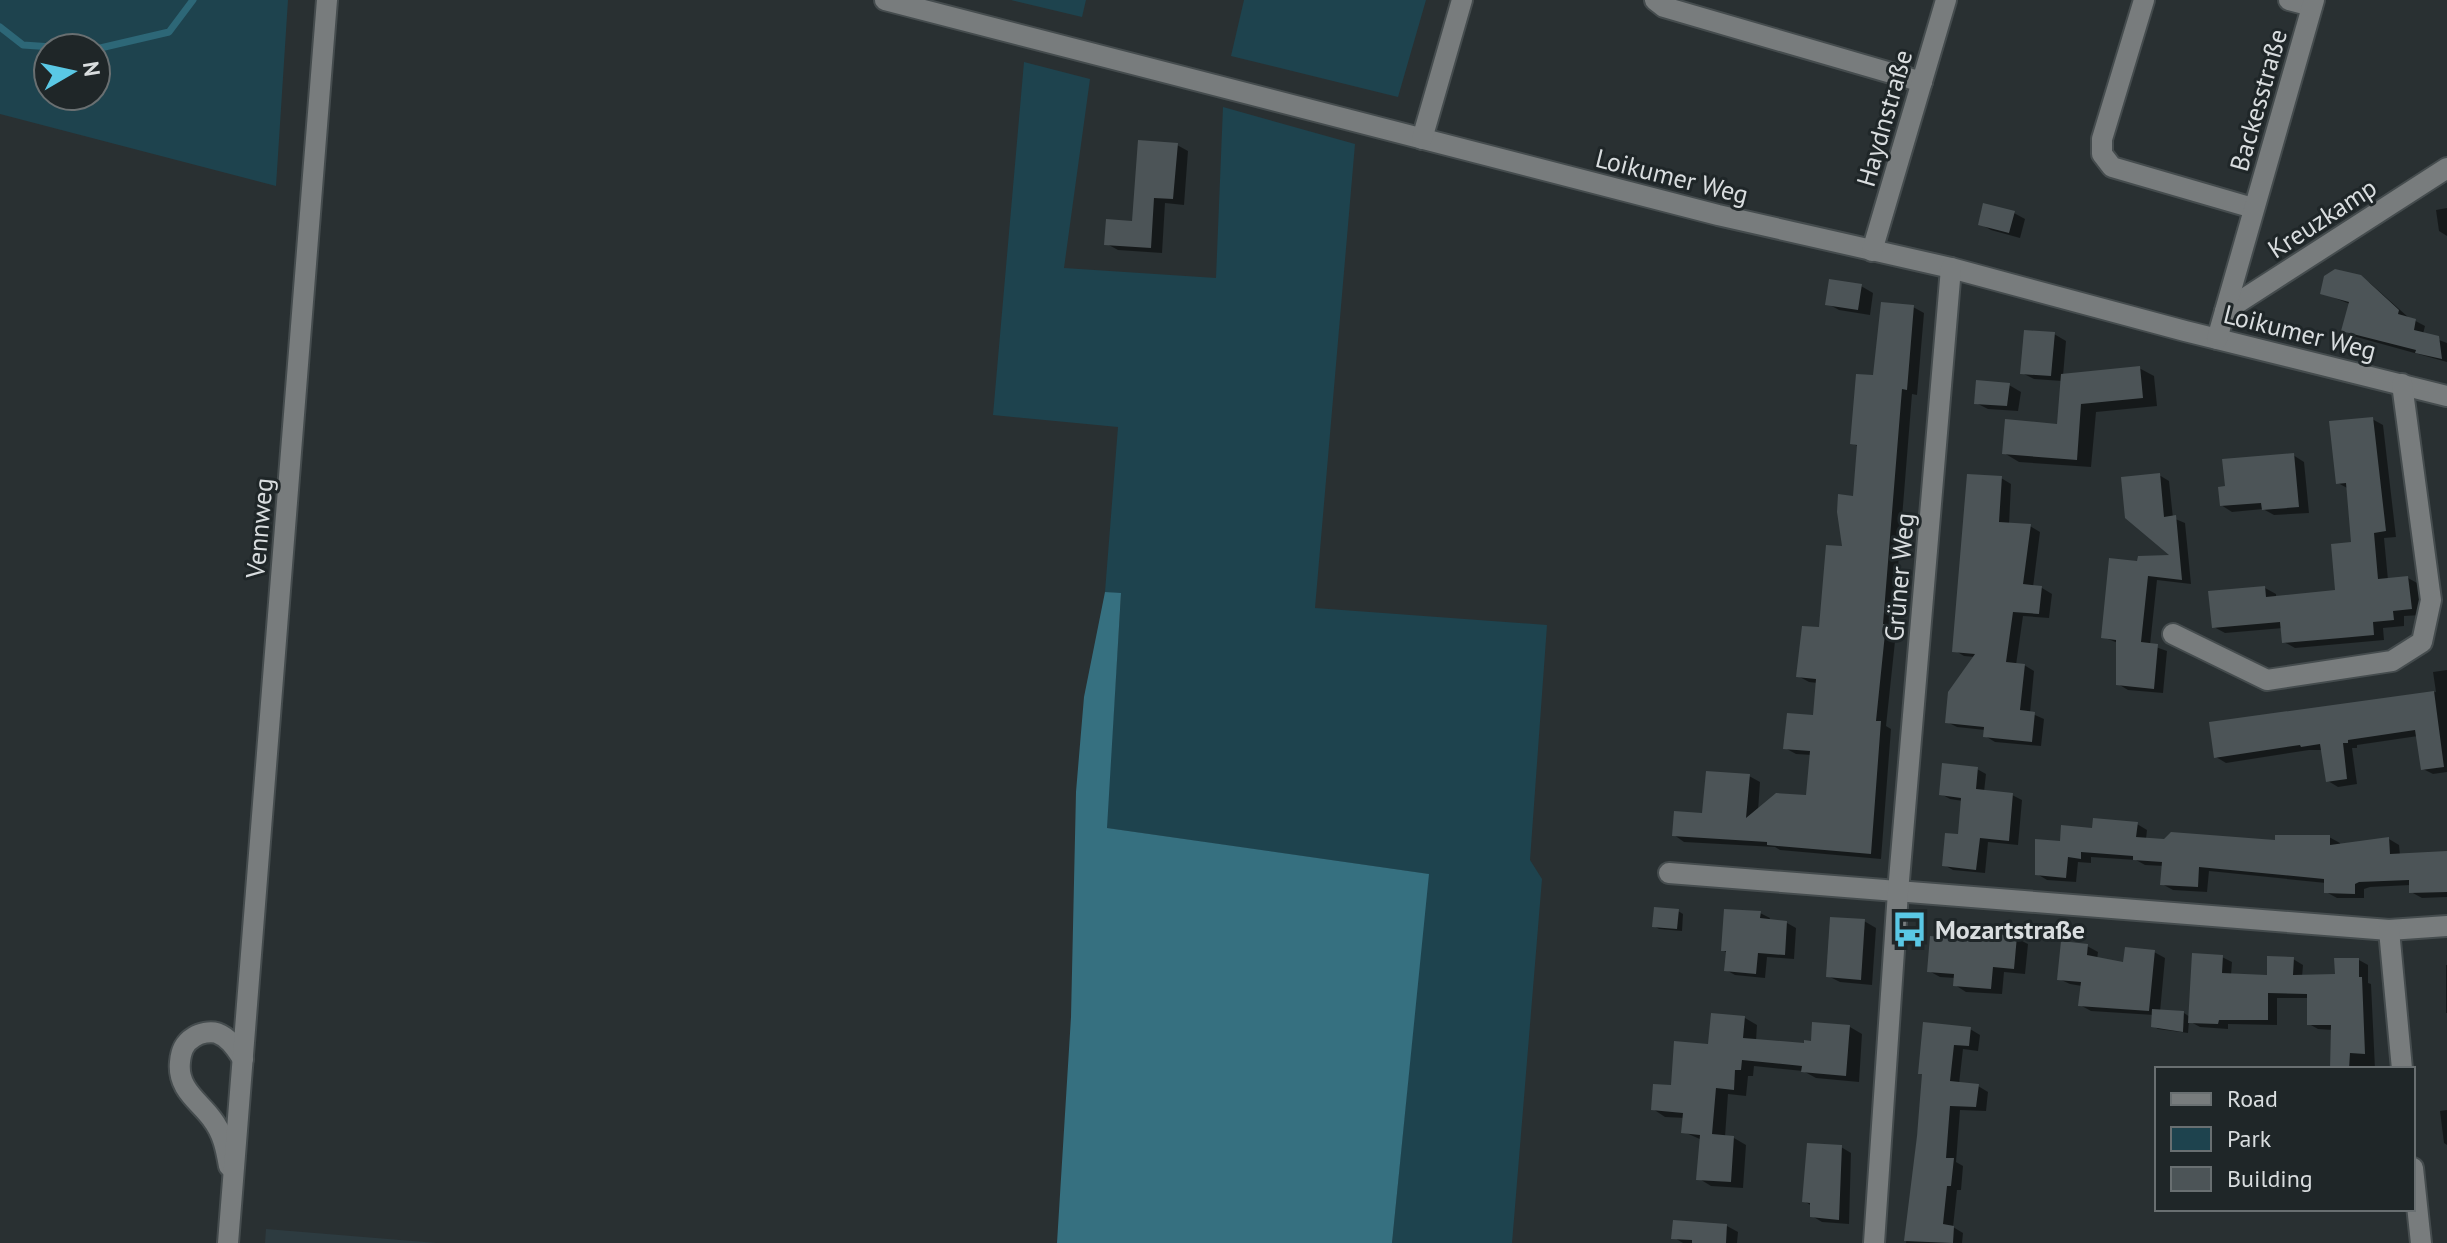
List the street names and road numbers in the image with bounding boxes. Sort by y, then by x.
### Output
street label: Backesstraße [2222,25,2294,175]
street label: Haydnstraße [1849,46,1919,190]
street label: Loikumer Weg [1592,141,1752,211]
street label: Kreuzkamp [2261,171,2383,265]
street label: Loikumer Weg [2220,297,2380,367]
street label: Vennweg [238,476,280,581]
street label: Grüner Weg [1877,511,1921,643]

